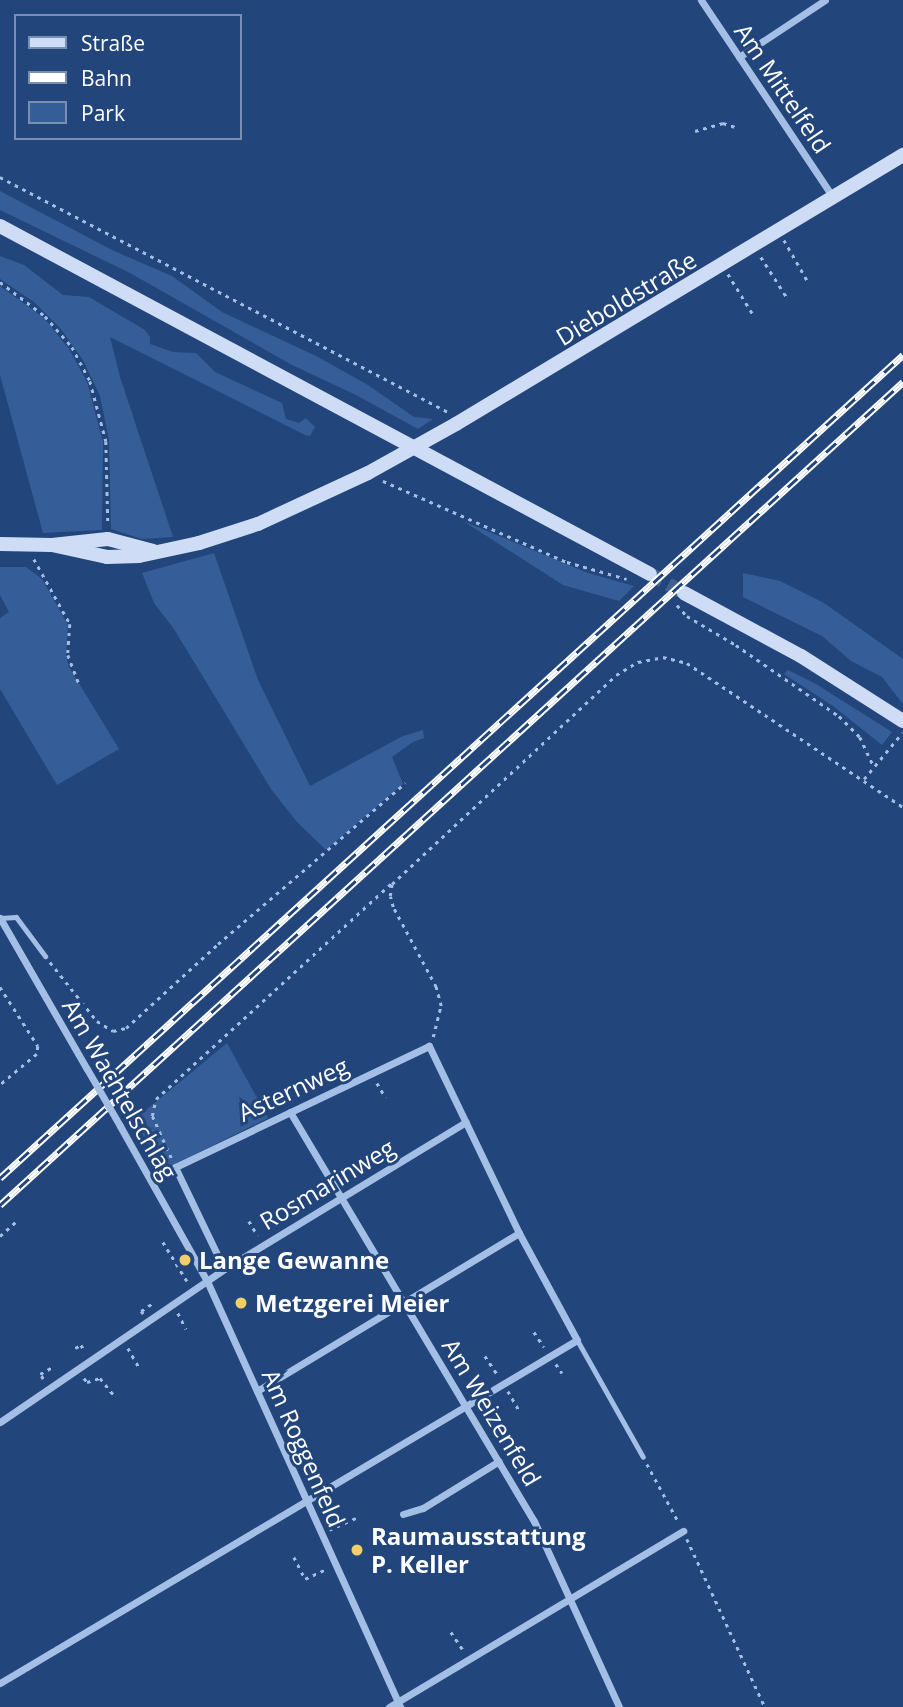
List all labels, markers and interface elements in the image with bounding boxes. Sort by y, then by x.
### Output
legend [14,14,242,140]
street label: Am Mittelfeld [729,18,837,158]
text: Straße [81,29,145,57]
text: Bahn [81,64,132,92]
text: Park [81,99,125,127]
street label: Dieboldstraße [551,245,701,351]
street label: Am Wachtelschlag [57,994,183,1184]
street label: Asternweg [233,1051,353,1127]
street label: Rosmarinweg [254,1133,400,1235]
place label: Lange Gewanne [199,1246,389,1274]
marker: Lange Gewanne [177,1252,193,1268]
place label: Metzgerei Meier [255,1289,450,1317]
marker: Metzgerei Meier [233,1295,249,1311]
street label: Am Weizenfeld [437,1333,547,1491]
street label: Am Roggenfeld [256,1365,352,1531]
place label: Raumausstattung P. Keller [371,1522,586,1578]
marker: Raumausstattung P. Keller [349,1542,365,1558]

